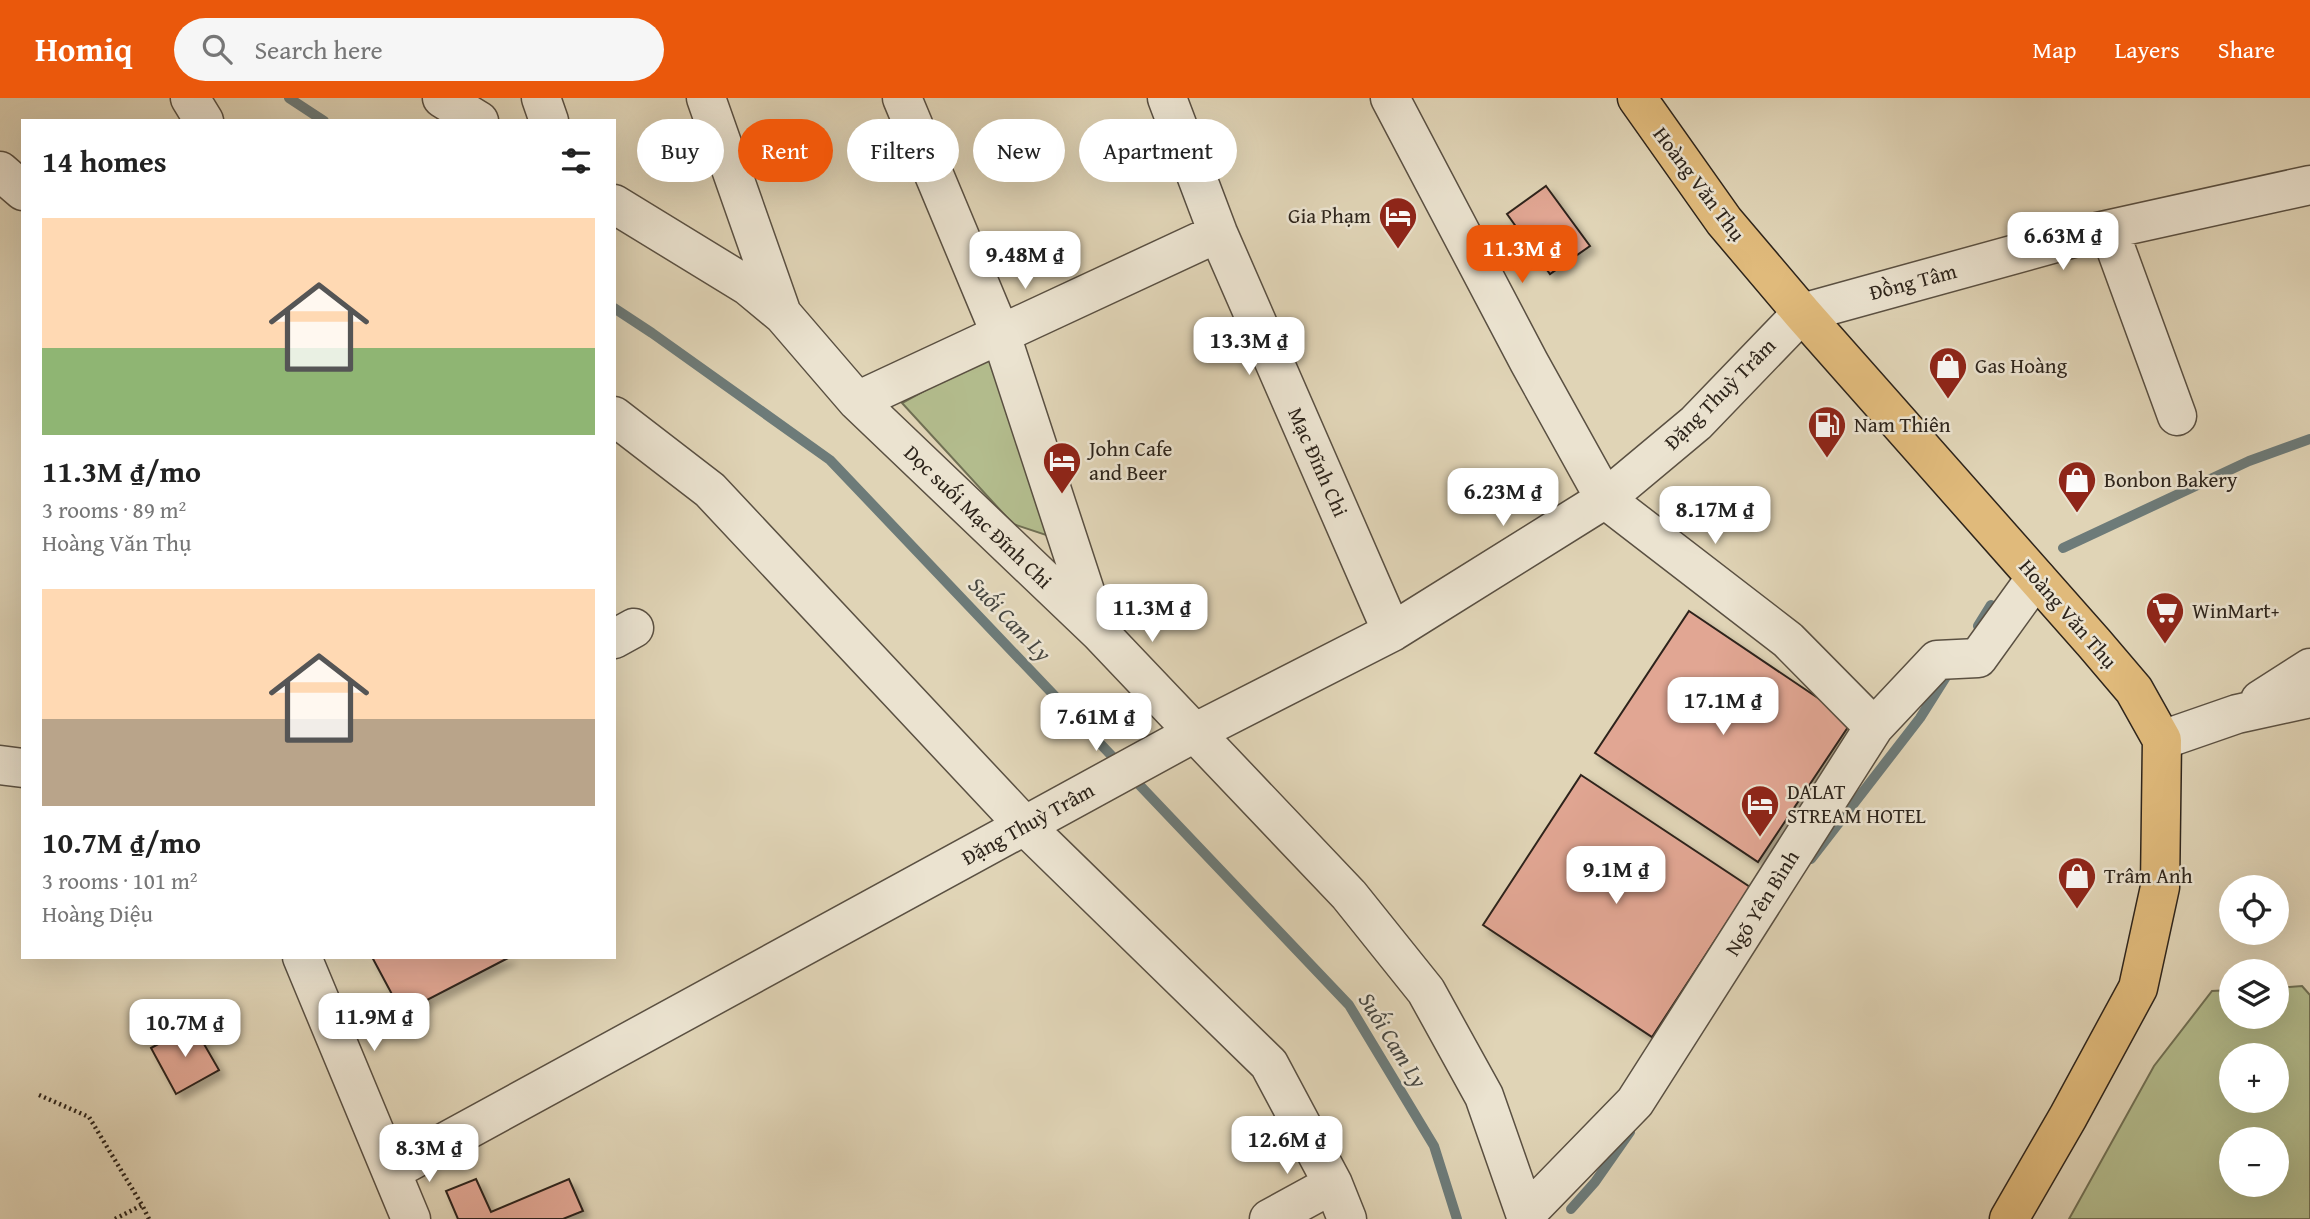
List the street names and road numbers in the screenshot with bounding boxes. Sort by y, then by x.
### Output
street label: Hoàng Văn Thụ [1646,120,1753,248]
street label: Đồng Tâm [1866,255,1960,308]
street label: Đặng Thuỳ Trâm [1657,331,1783,457]
street label: Mạc Đĩnh Chi [1280,402,1356,522]
street label: Dọc suối Mạc Đĩnh Chi [897,438,1059,596]
street label: Hoàng Văn Thụ [2012,552,2125,676]
street label: Đặng Thuỳ Trâm [956,774,1100,873]
street label: Ngõ Yên Bình [1717,844,1807,962]

